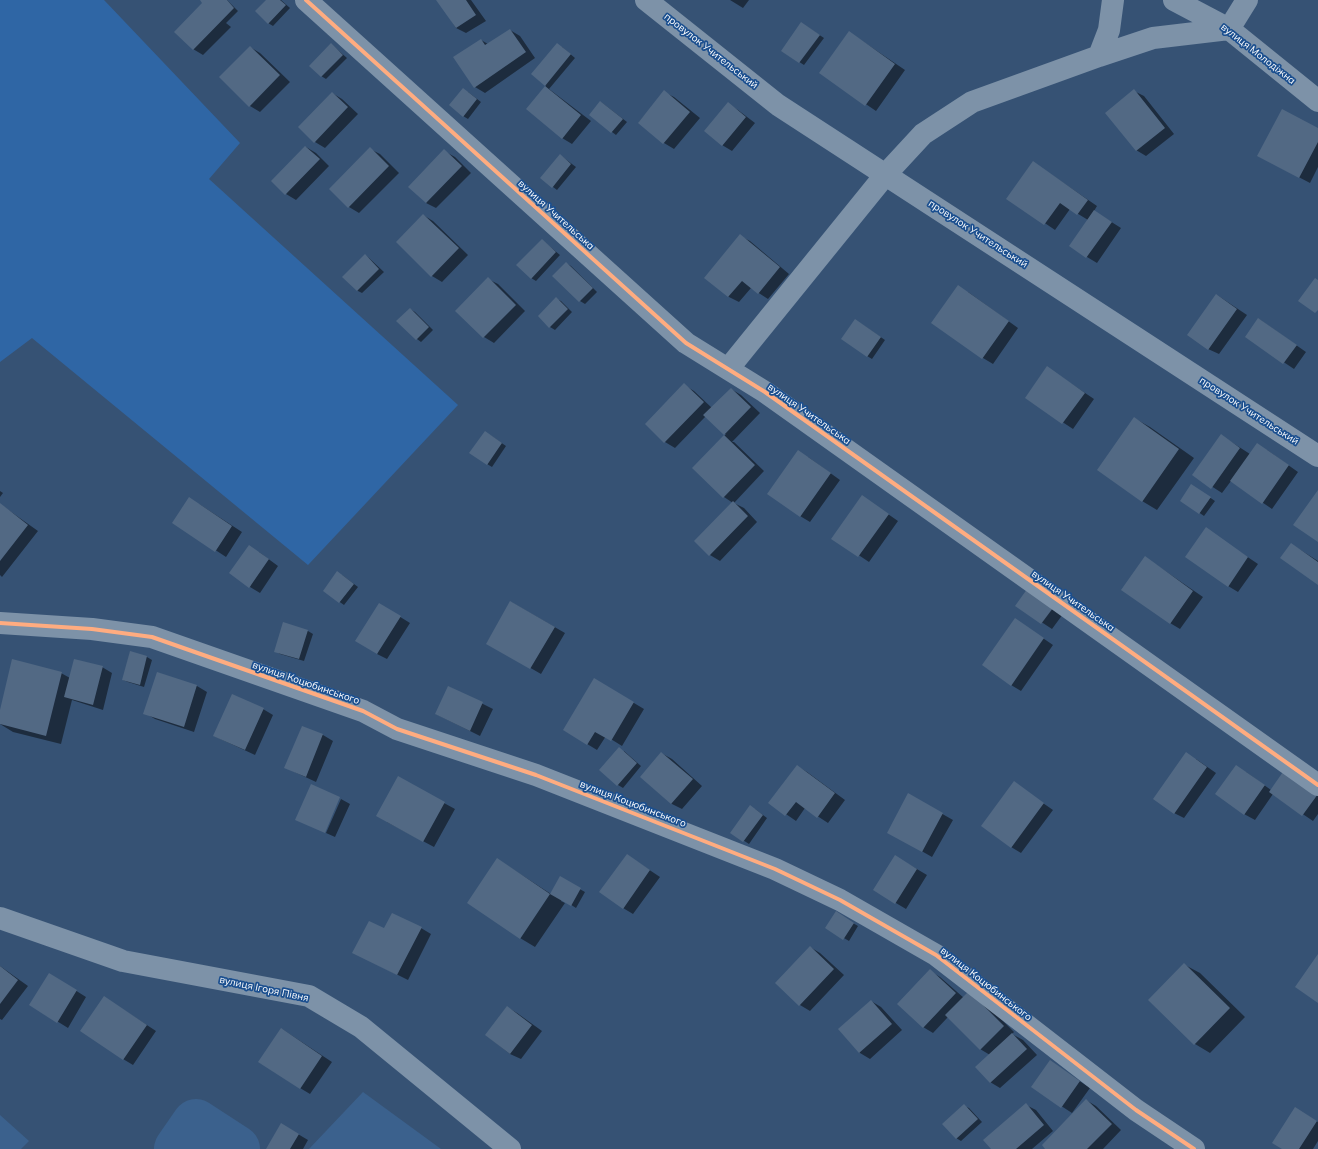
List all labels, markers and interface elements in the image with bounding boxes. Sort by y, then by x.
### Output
street label: провулок Учительський [662,11,760,91]
street label: вулиця Молодіжна [1218,21,1298,87]
street label: вулиця Учительська [515,178,597,252]
street label: провулок Учительський [926,197,1030,271]
street label: провулок Учительський [1197,374,1301,448]
street label: вулиця Учительська [765,381,853,447]
street label: вулиця Учительська [1029,568,1117,634]
street label: вулиця Коцюбинського [251,659,361,707]
street label: вулиця Коцюбинського [578,778,688,830]
street label: вулиця Коцюбинського [938,945,1034,1023]
street label: вулиця Ігоря Півня [218,974,310,1004]

